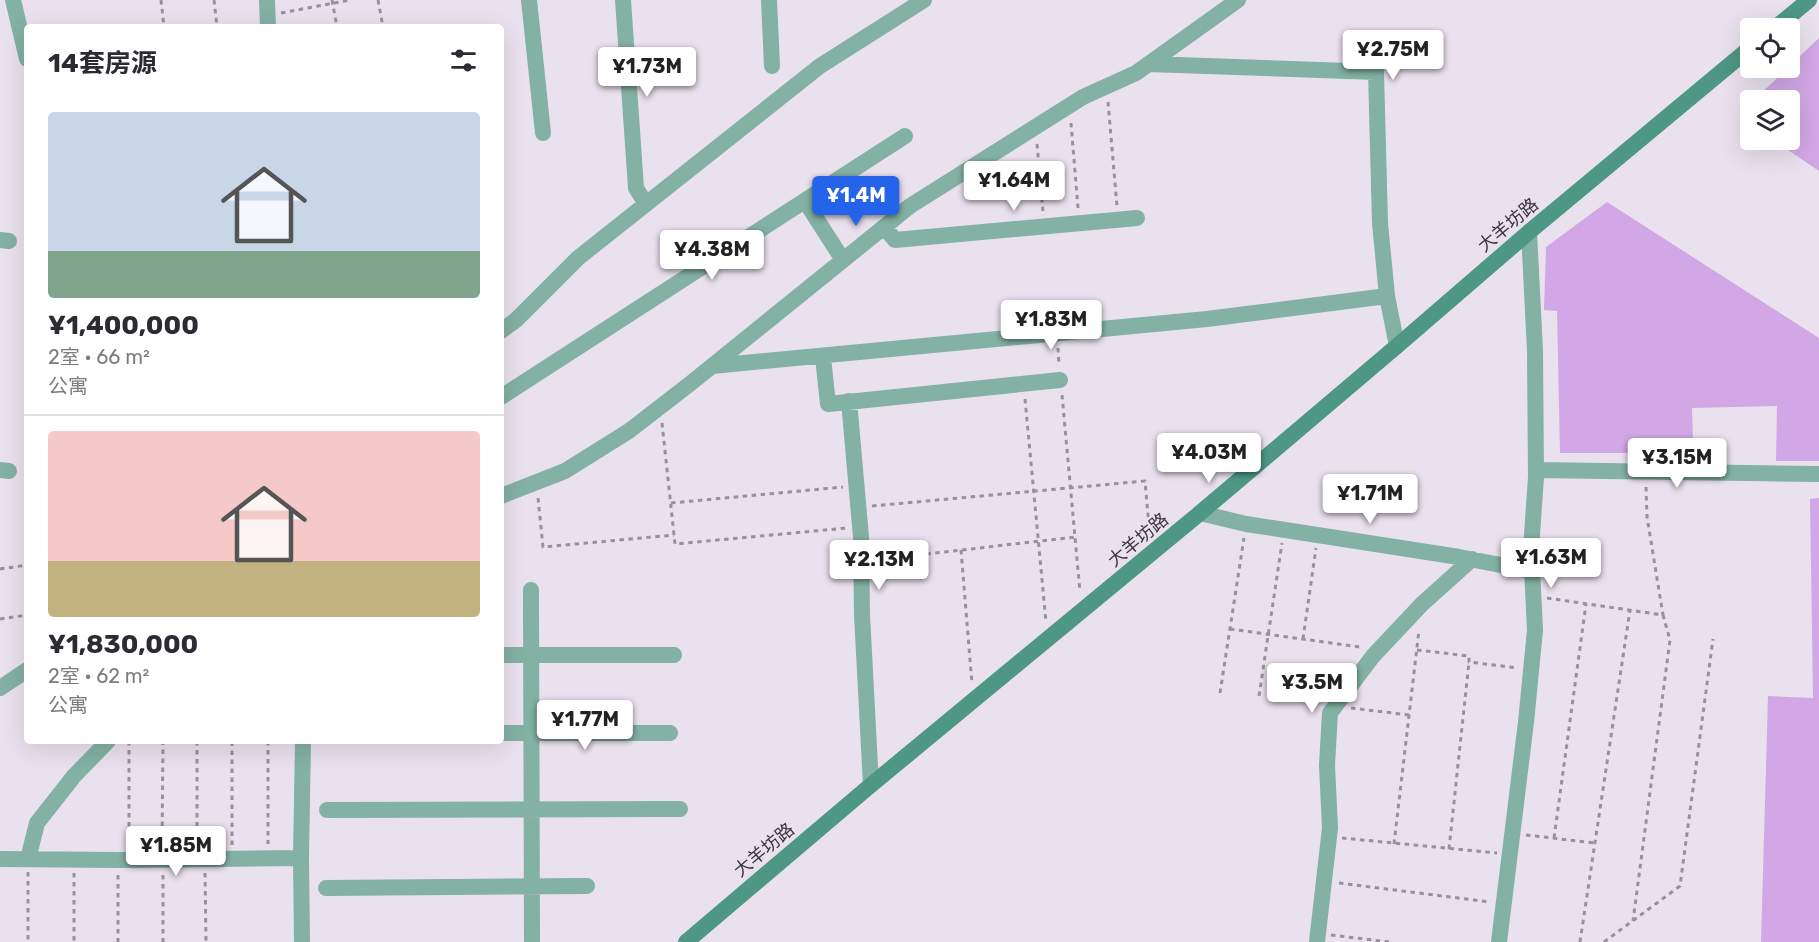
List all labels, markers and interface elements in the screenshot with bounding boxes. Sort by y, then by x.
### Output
map controls [1740,18,1800,150]
button: locate [1740,18,1800,78]
pin: ¥2.75M [1344,30,1442,81]
text: ¥2.75M [1357,37,1429,61]
icon: filters [447,44,480,77]
pin: ¥1.73M [598,47,696,98]
text: 14套房源 [48,48,157,79]
text: ¥1.73M [612,54,682,78]
button: layers [1740,90,1800,150]
icon: home [210,151,318,259]
pin: ¥1.64M [965,161,1063,212]
text: ¥1.64M [978,168,1050,192]
pin: ¥1.4M [814,176,898,227]
text: ¥1.4M [826,183,886,207]
street label: 大羊坊路 [1473,193,1543,257]
pin: ¥4.38M [663,230,761,281]
text: ¥4.38M [674,237,750,261]
pin: ¥1.83M [1002,300,1100,351]
text: ¥1.83M [1015,307,1087,331]
text: ¥1,400,000 [48,310,199,341]
text: 2室 · 66 m² [48,345,150,369]
text: 公寓 [48,374,88,398]
pin: ¥4.03M [1160,433,1258,484]
pin: ¥3.15M [1628,438,1726,489]
text: ¥4.03M [1171,440,1247,464]
text: ¥3.15M [1642,445,1712,469]
icon: home [210,470,318,578]
pin: ¥1.71M [1321,474,1419,525]
text: ¥1.71M [1337,481,1403,505]
street label: 大羊坊路 [1103,508,1173,572]
pin: ¥1.63M [1502,538,1600,589]
pin: ¥2.13M [830,540,928,591]
text: ¥1.63M [1515,545,1587,569]
text: ¥2.13M [844,547,914,571]
text: ¥1,830,000 [48,629,198,660]
pin: ¥3.5M [1270,663,1354,714]
text: 2室 · 62 m² [48,664,149,688]
text: ¥3.5M [1281,670,1343,694]
text: 公寓 [48,693,88,717]
pin: ¥1.77M [536,700,634,751]
text: ¥1.77M [551,707,619,731]
street label: 大羊坊路 [729,818,799,882]
pin: ¥1.85M [127,826,225,877]
text: ¥1.85M [140,833,212,857]

